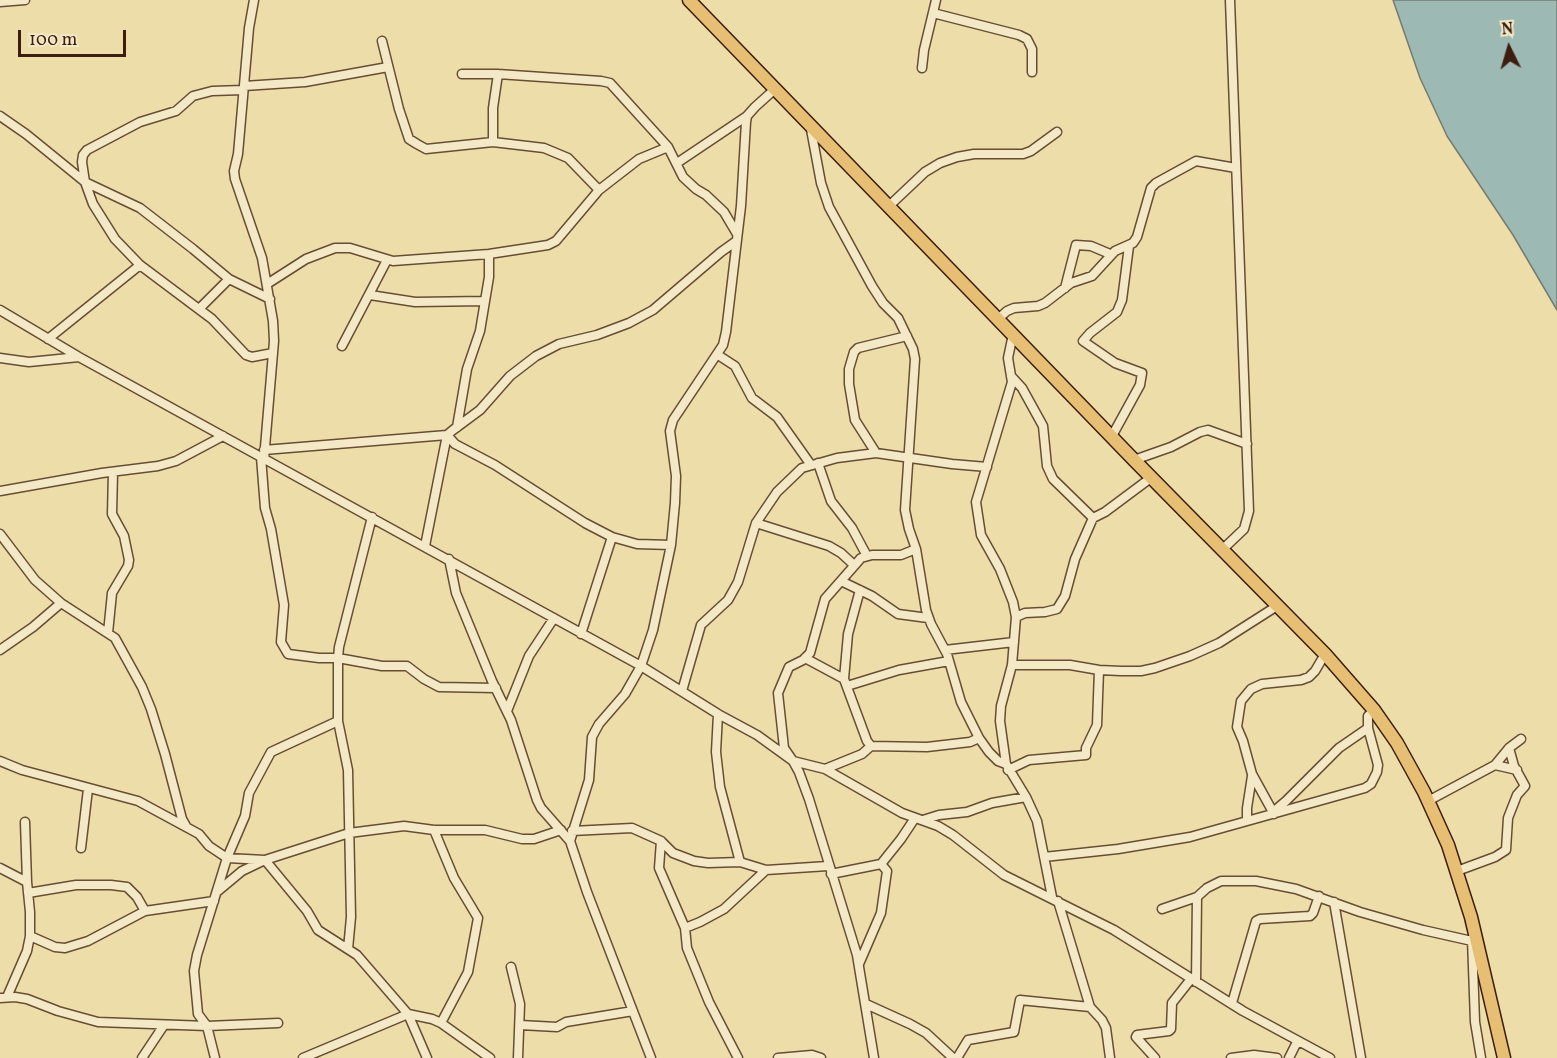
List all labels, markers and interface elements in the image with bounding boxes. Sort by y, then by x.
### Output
scale bar [21,18,129,56]
north arrow [1479,18,1539,78]
text: N [1501,19,1514,42]
text: 100 m [29,28,78,53]

